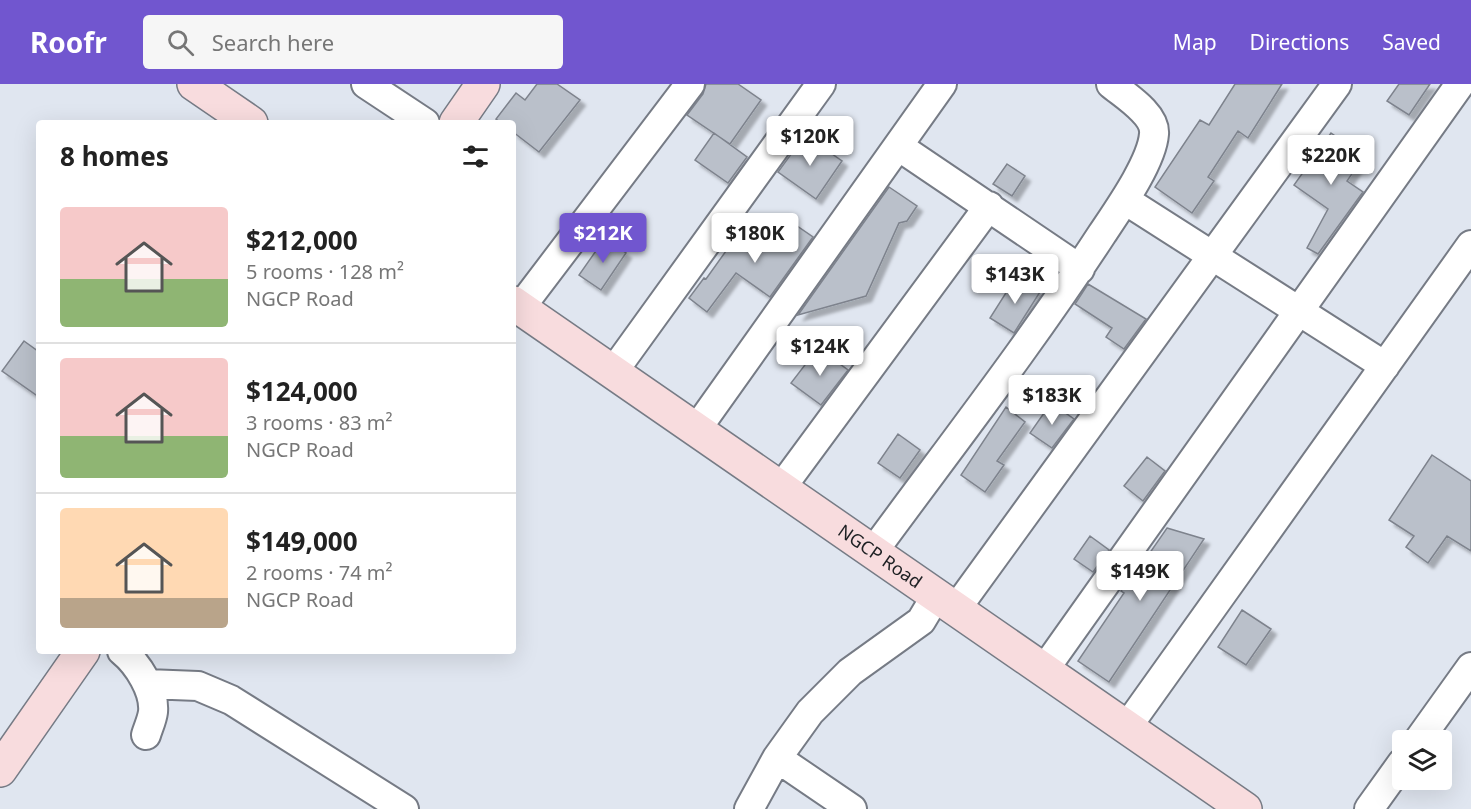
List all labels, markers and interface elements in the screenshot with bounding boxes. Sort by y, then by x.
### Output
search box [143,15,563,69]
text: Roofr [30,23,107,61]
icon: search [164,26,197,59]
text: Search here [212,27,334,57]
text: Map [1173,28,1217,56]
text: Directions [1250,28,1349,56]
text: Saved [1382,28,1441,56]
pin: $120K [768,116,852,167]
text: $120K [780,122,840,149]
pin: $220K [1289,135,1373,186]
text: 8 homes [60,138,169,174]
icon: filters [459,140,492,173]
text: $220K [1301,141,1361,168]
pin: $212K [561,213,645,264]
pin: $180K [713,213,797,264]
text: $212K [573,219,633,246]
text: $180K [725,219,785,246]
text: $212,000 [246,222,358,258]
icon: home [108,231,180,303]
pin: $143K [973,254,1057,305]
text: 5 rooms · 128 m² [246,258,404,285]
text: $143K [985,260,1045,287]
text: NGCP Road [246,285,354,312]
pin: $124K [778,326,862,377]
text: $124K [790,332,850,359]
text: $124,000 [246,373,358,409]
pin: $183K [1010,375,1094,426]
text: $183K [1022,381,1082,408]
icon: home [108,382,180,454]
text: 3 rooms · 83 m² [246,409,393,436]
text: NGCP Road [246,436,354,463]
street label: NGCP Road [834,518,927,593]
text: $149,000 [246,523,358,559]
icon: home [108,532,180,604]
pin: $149K [1098,551,1182,602]
text: $149K [1110,557,1170,584]
text: 2 rooms · 74 m² [246,559,393,586]
text: NGCP Road [246,586,354,613]
map controls [1392,730,1452,790]
button: layers [1392,730,1452,790]

